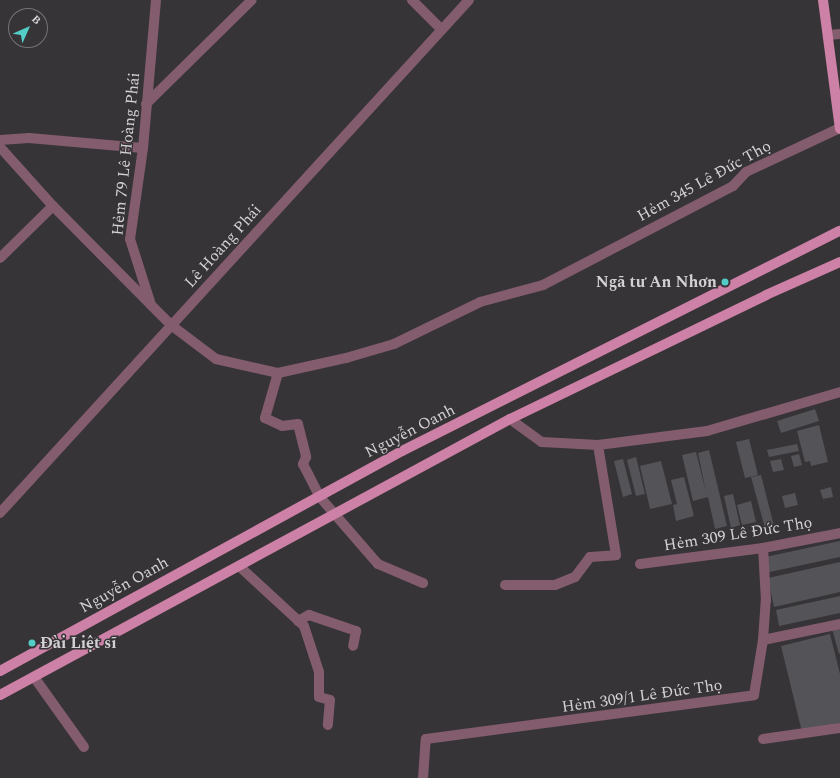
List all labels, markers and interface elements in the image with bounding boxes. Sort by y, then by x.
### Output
north arrow [8,8,48,48]
text: B [27,11,45,29]
street label: Hẻm 79 Lê Hoàng Phái [108,71,144,237]
street label: Hẻm 345 Lê Đức Thọ [634,136,774,226]
street label: Lê Hoàng Phái [181,200,265,292]
place label: Ngã tư An Nhơn [596,272,717,292]
marker: Ngã tư An Nhơn [720,277,730,287]
street label: Nguyễn Oanh [362,400,458,462]
street label: Hẻm 309 Lê Đức Thọ [662,513,814,555]
street label: Nguyễn Oanh [76,553,172,617]
place label: Đài Liệt sĩ [40,633,117,653]
marker: Đài Liệt sĩ [27,638,37,648]
street label: Hẻm 309/1 Lê Đức Thọ [560,675,724,717]

